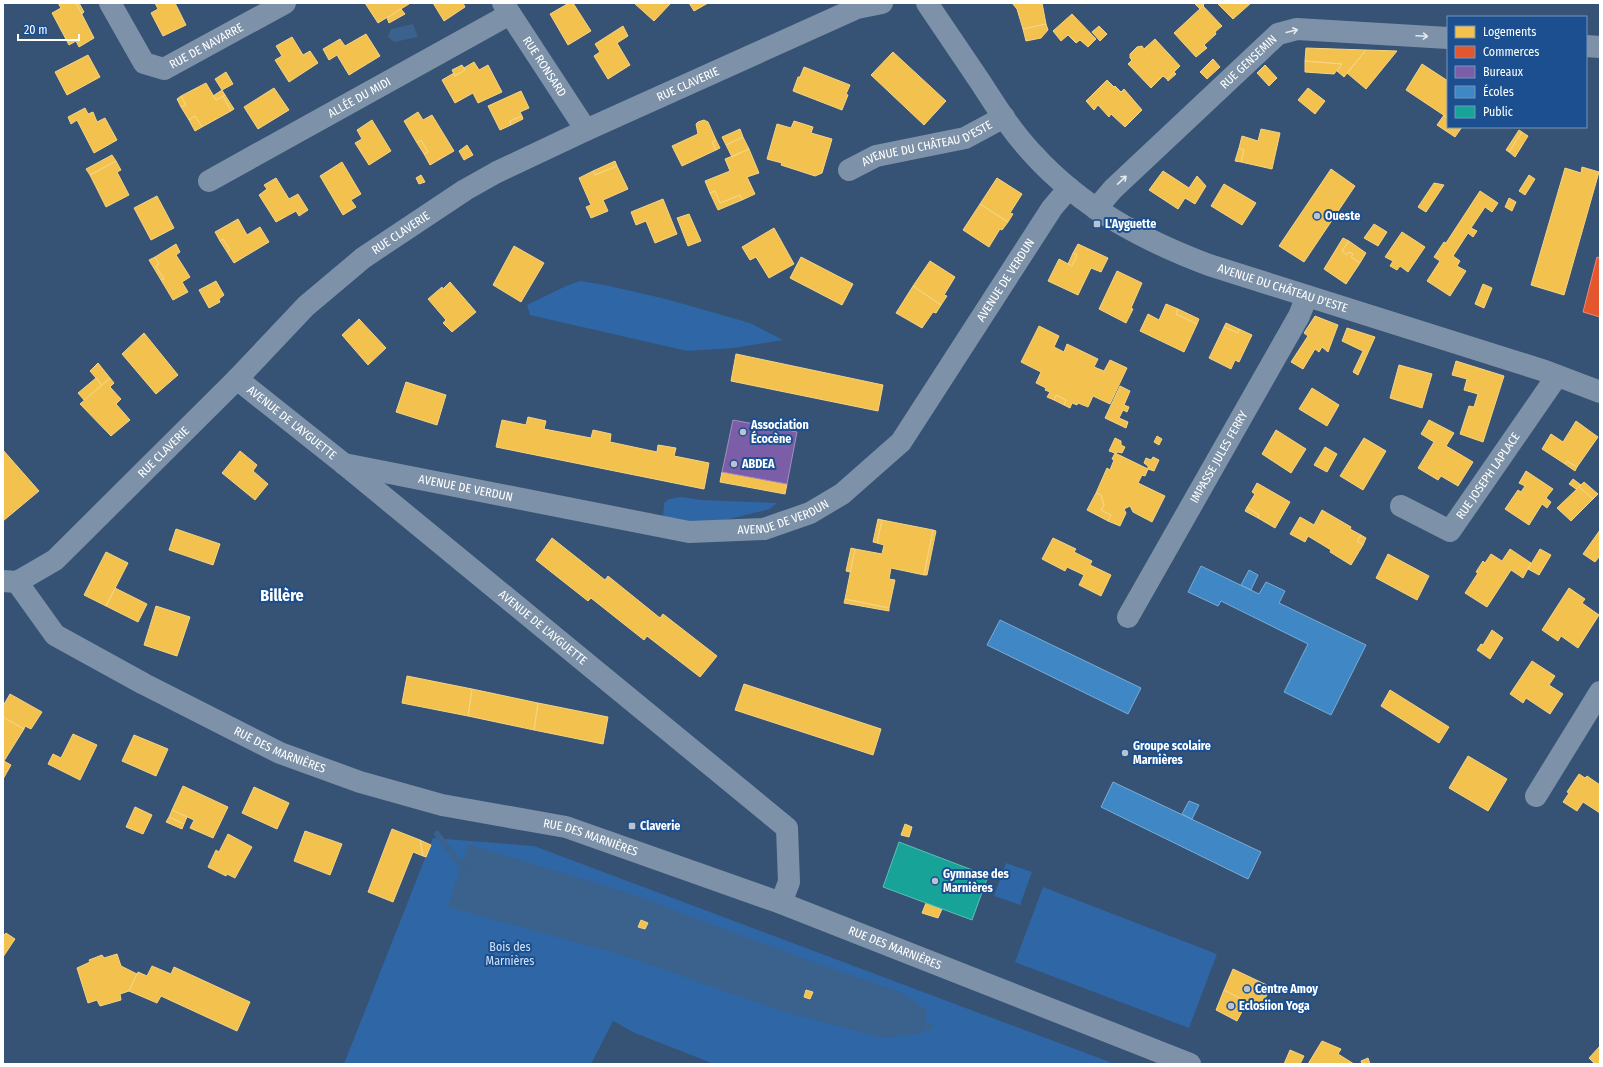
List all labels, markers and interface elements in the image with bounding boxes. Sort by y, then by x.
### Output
scale bar [18,16,79,42]
legend [1447,16,1587,128]
street label: RUE DE NAVARRE [167,20,246,72]
text: 20 m [24,23,48,37]
text: Logements [1483,25,1536,39]
one-way arrow [1285,26,1298,34]
street label: RUE GENSEMIN [1217,32,1280,92]
one-way arrow [1415,33,1428,40]
street label: RUE RONSARD [520,34,569,99]
text: Commerces [1483,45,1539,59]
street label: RUE CLAVERIE [655,64,721,104]
text: Bureaux [1483,65,1524,79]
street label: ALLÉE DU MIDI [325,75,393,121]
text: Écoles [1483,84,1514,99]
text: Public [1483,105,1513,119]
street label: AVENUE DU CHÂTEAU D'ESTE [859,118,995,169]
one-way arrow [1117,176,1127,185]
street label: RUE CLAVERIE [369,208,433,257]
place label: Oueste [1325,209,1360,223]
marker: Oueste [1312,211,1322,221]
place label: L'Ayguette [1105,217,1156,231]
marker: L'Ayguette [1092,219,1102,229]
street label: AVENUE DE VERDUN [974,236,1037,324]
street label: AVENUE DU CHÂTEAU D'ESTE [1216,261,1350,315]
street label: AVENUE DE L'AYGUETTE [244,383,340,462]
street label: IMPASSE JULES FERRY [1187,409,1251,505]
place label: Association Écocène [750,418,809,446]
street label: RUE CLAVERIE [135,423,192,481]
marker: Association Écocène [738,427,748,437]
street label: RUE JOSEPH LAPLACE [1453,430,1523,522]
place label: ABDEA [741,457,775,471]
marker: ABDEA [729,459,739,469]
street label: AVENUE DE VERDUN [417,472,514,504]
street label: AVENUE DE VERDUN [737,497,831,537]
district label: Billère [260,586,304,605]
street label: AVENUE DE L'AYGUETTE [496,587,590,668]
street label: RUE DES MARNIÈRES [232,724,328,776]
place label: Groupe scolaire Marnières [1133,739,1211,767]
marker: Groupe scolaire Marnières [1120,748,1130,758]
street label: RUE DES MARNIÈRES [542,816,640,859]
place label: Claverie [640,819,680,833]
marker: Claverie [627,821,637,831]
place label: Gymnase des Marnières [943,867,1010,895]
marker: Gymnase des Marnières [930,876,940,886]
street label: RUE DES MARNIÈRES [846,923,944,972]
park label: Bois des Marnières [486,940,534,968]
place label: Centre Amoy [1255,982,1318,996]
marker: Centre Amoy [1242,984,1252,994]
place label: Eclosiion Yoga [1239,999,1310,1013]
marker: Eclosiion Yoga [1226,1001,1236,1011]

